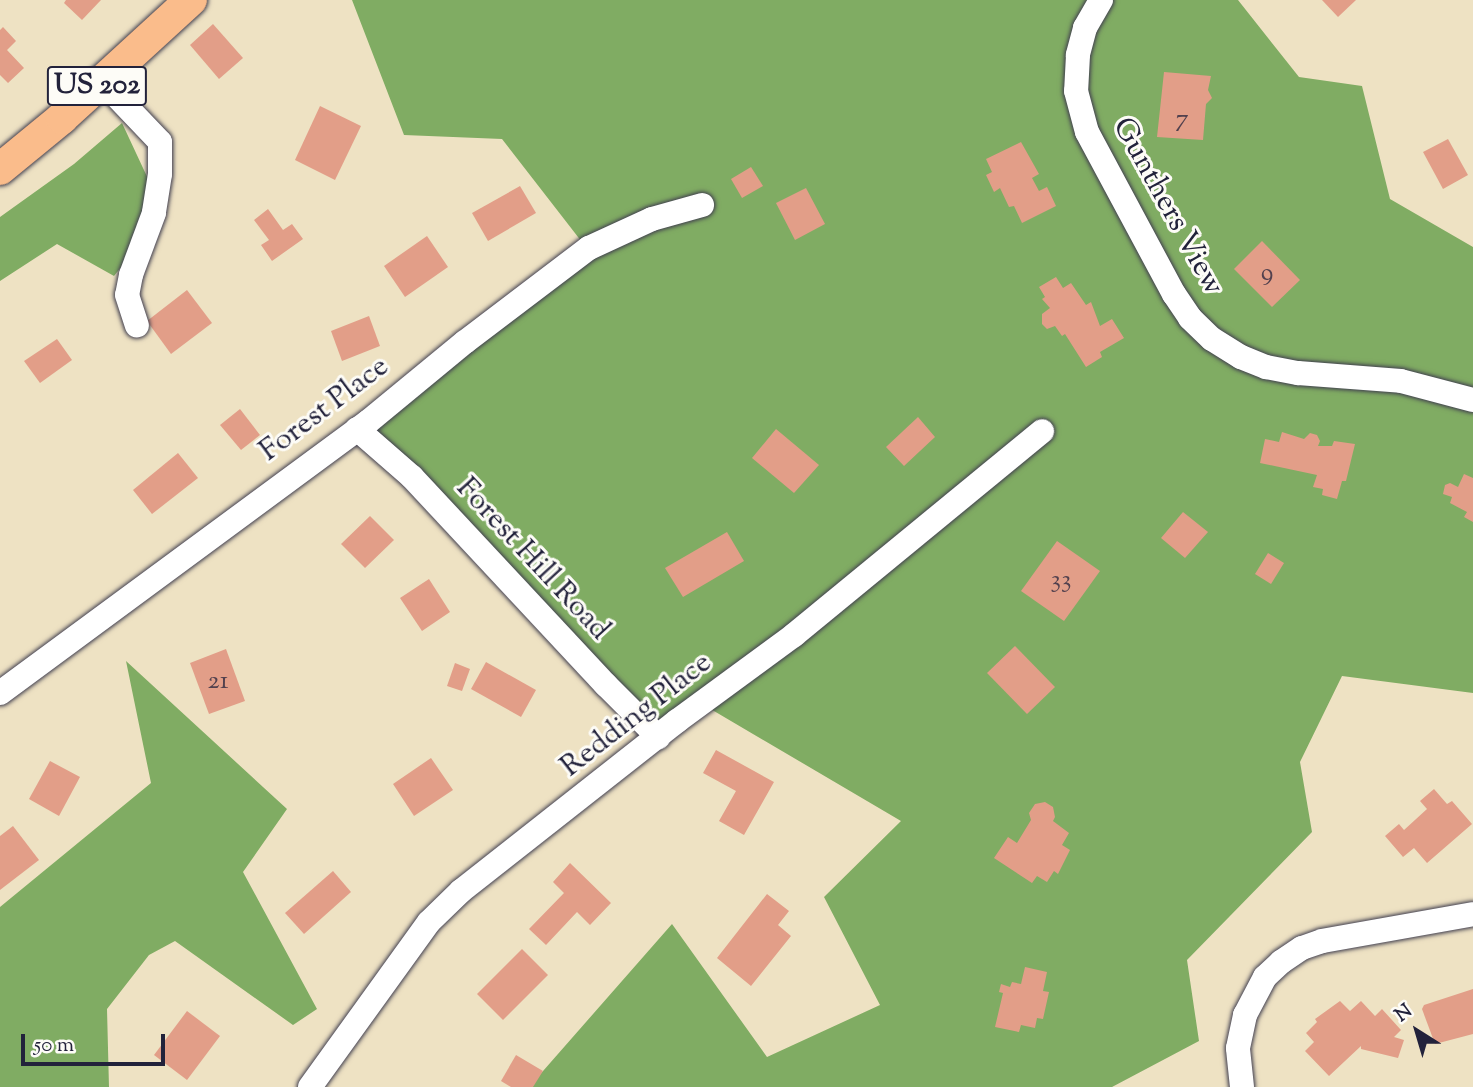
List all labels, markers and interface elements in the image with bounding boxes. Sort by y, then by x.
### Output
road number: US 202 [46,62,148,110]
house number: 7 [1175,104,1189,136]
street label: Gunthers View [1104,112,1230,302]
house number: 9 [1261,258,1273,290]
street label: Forest Place [253,350,397,470]
street label: Forest Hill Road [448,471,616,649]
house number: 33 [1050,565,1072,597]
street label: Redding Place [554,646,720,786]
house number: 21 [207,666,229,698]
north arrow [1382,996,1452,1066]
text: N [1390,998,1418,1029]
scale bar [24,1020,168,1064]
text: 50 m [34,1031,74,1061]

